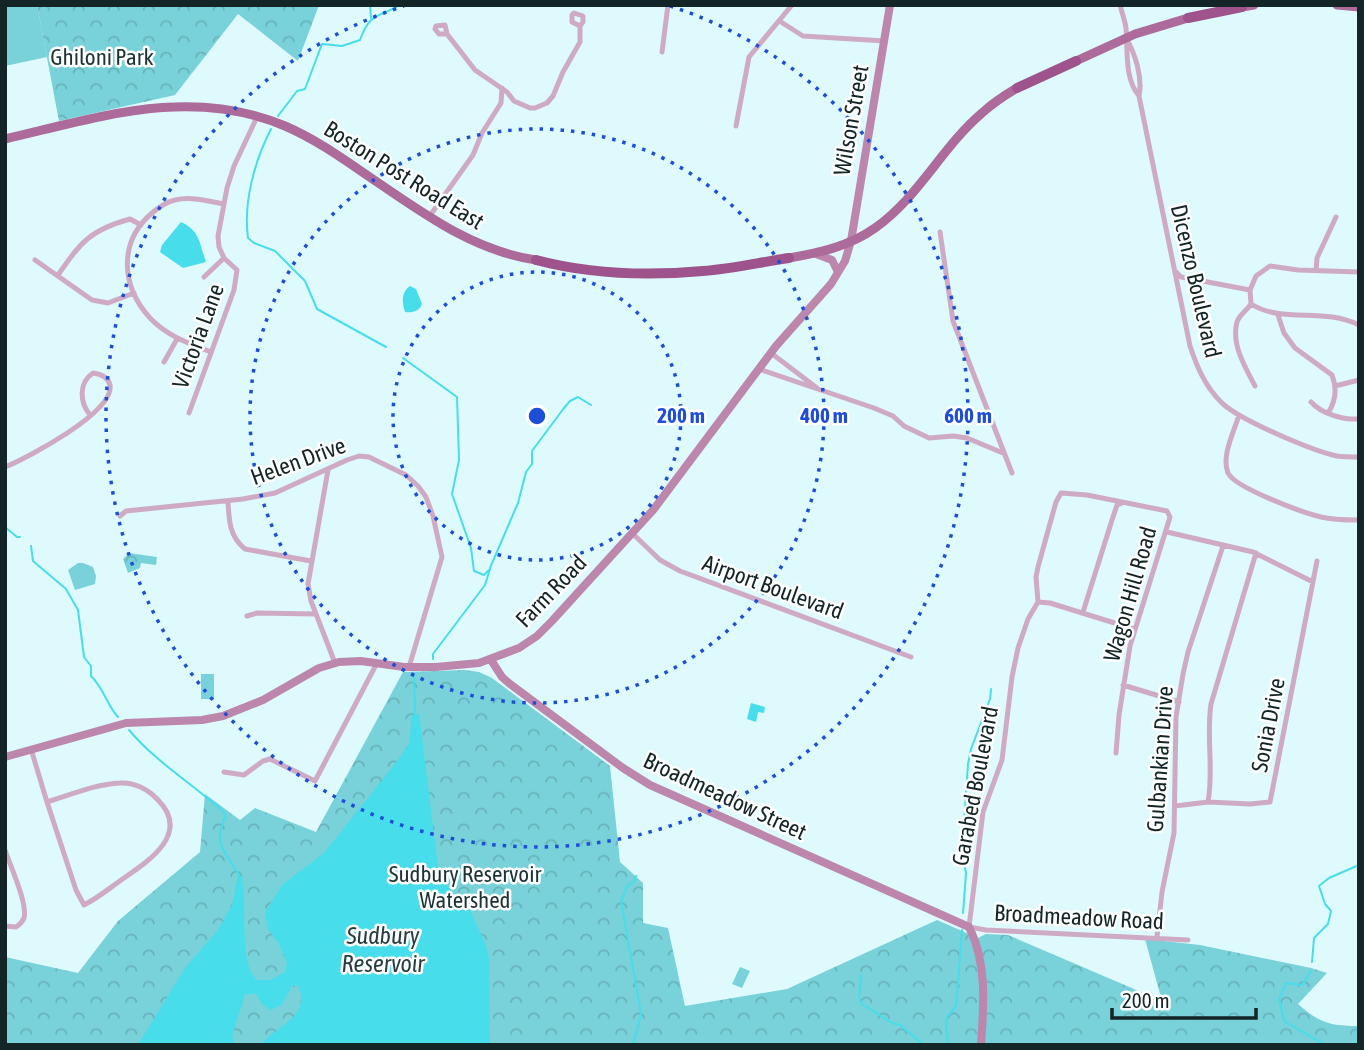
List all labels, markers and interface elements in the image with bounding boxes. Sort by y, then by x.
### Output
park label: Ghiloni Park [50,44,154,70]
street label: Wilson Street [828,63,874,177]
street label: Boston Post Road East [319,115,489,235]
street label: Dicenzo Boulevard [1166,202,1226,360]
street label: Victoria Lane [167,280,229,392]
text: 200 m [657,403,705,427]
text: 400 m [799,403,848,427]
text: 600 m [944,403,992,427]
centre of rings [525,404,549,428]
street label: Helen Drive [247,432,349,490]
street label: Wagon Hill Road [1098,524,1162,664]
street label: Airport Boulevard [699,549,847,625]
street label: Farm Road [510,550,592,632]
street label: Sonia Drive [1246,676,1290,774]
street label: Gulbankian Drive [1142,685,1178,833]
street label: Garabed Boulevard [947,704,1003,868]
street label: Broadmeadow Street [639,747,811,845]
park label: Sudbury Reservoir Watershed [389,861,542,913]
street label: Broadmeadow Road [993,900,1165,934]
water label: Sudbury Reservoir [342,922,425,977]
scale bar [1112,976,1256,1020]
text: 200 m [1122,988,1170,1012]

